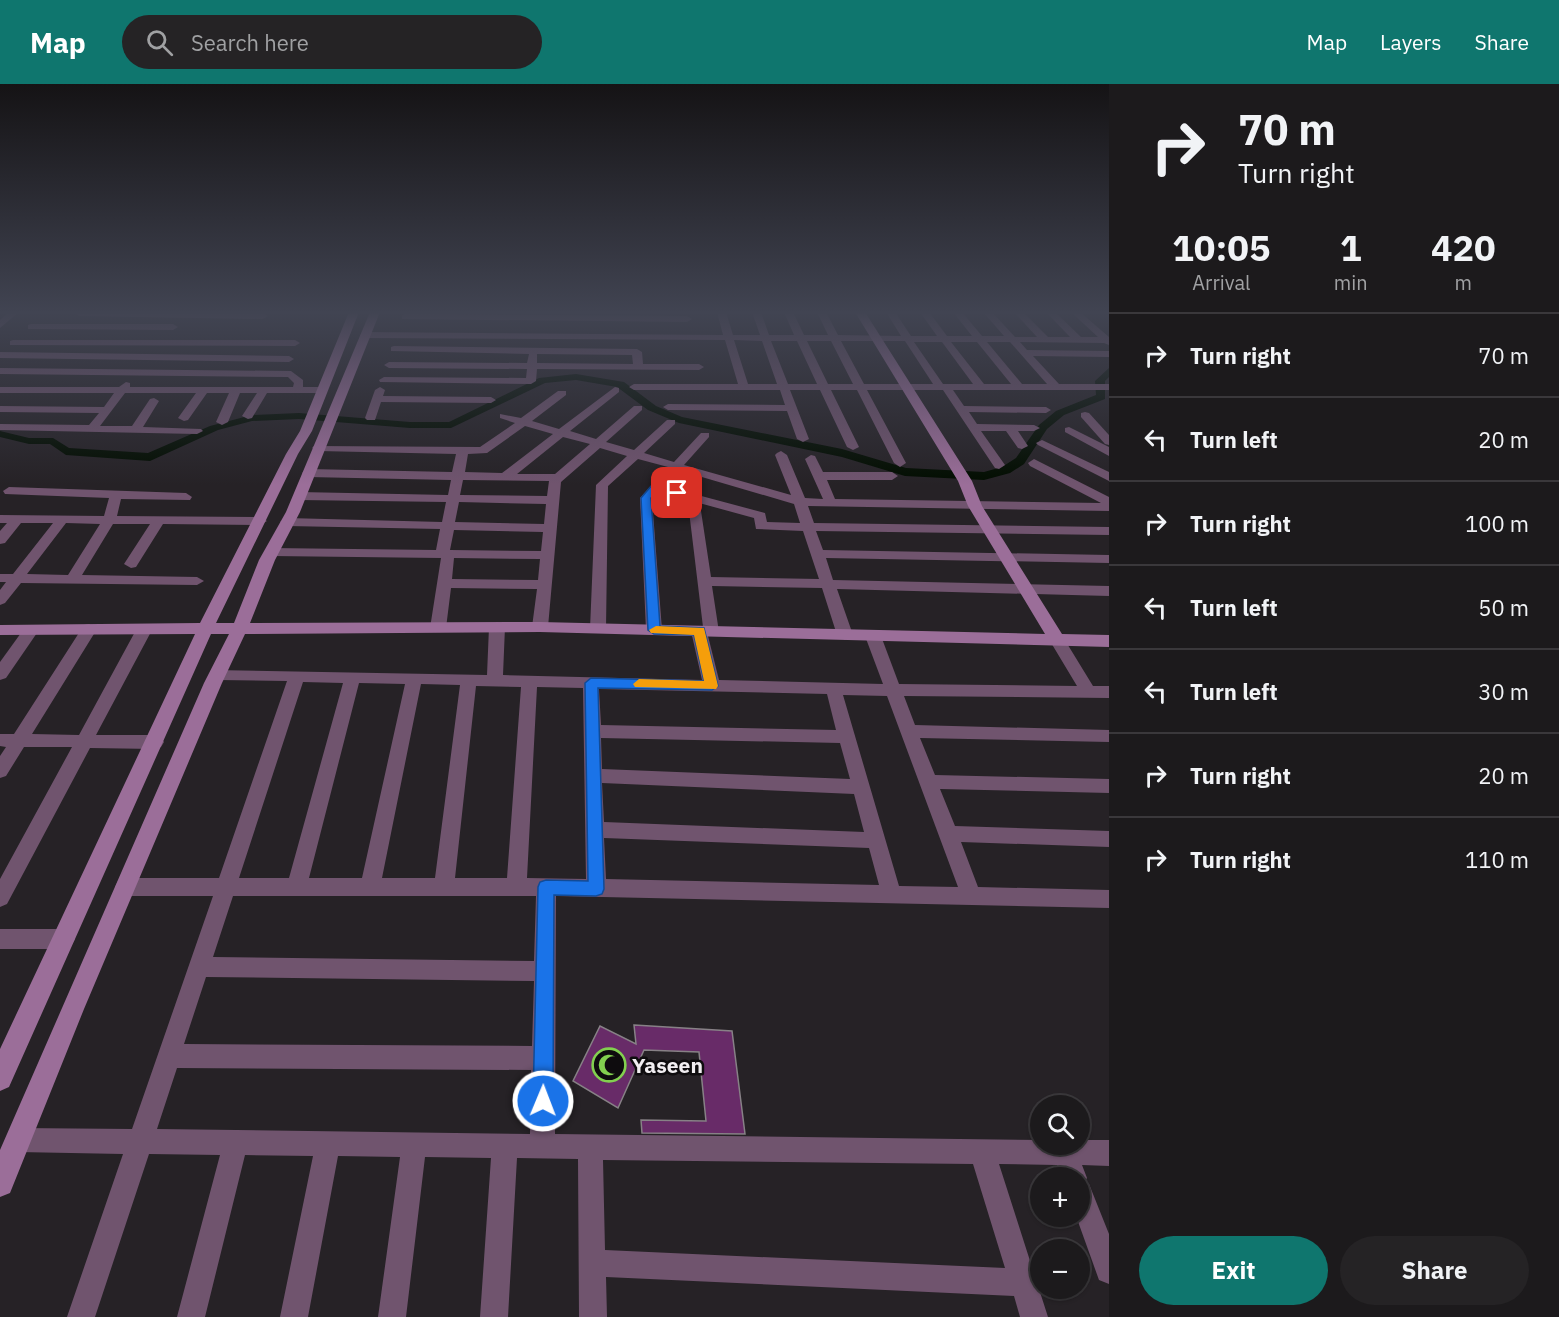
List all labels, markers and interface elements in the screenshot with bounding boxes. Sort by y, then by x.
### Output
search box [122,15,542,69]
text: Map [30,24,86,61]
icon: search [143,26,176,59]
text: Search here [191,28,309,57]
text: Map [1307,28,1347,56]
text: Layers [1380,28,1442,56]
text: Share [1475,28,1529,56]
text: 70 m [1238,102,1336,157]
icon: right [1139,108,1217,186]
text: Turn right [1238,155,1355,190]
text: 10:05 [1172,224,1271,271]
text: 1 [1340,224,1362,271]
text: 420 [1431,224,1496,271]
text: Arrival [1192,269,1251,296]
text: min [1334,269,1368,296]
text: m [1455,269,1472,296]
icon: right [1139,339,1172,372]
text: Turn right [1190,341,1291,370]
text: 70 m [1478,341,1529,370]
icon: left [1139,423,1172,456]
text: Turn left [1190,425,1278,454]
text: 20 m [1478,425,1529,454]
pin [651,467,702,518]
icon: arrive [660,476,693,509]
icon: right [1139,507,1172,540]
text: Turn right [1190,509,1291,538]
text: 100 m [1465,509,1529,538]
icon: left [1139,591,1172,624]
text: Turn left [1190,593,1278,622]
text: 50 m [1478,593,1529,622]
icon: left [1139,675,1172,708]
text: Turn left [1190,677,1278,706]
text: 30 m [1478,677,1529,706]
icon: right [1139,759,1172,792]
text: Turn right [1190,761,1291,790]
text: 20 m [1478,761,1529,790]
icon: right [1139,843,1172,876]
text: Turn right [1190,845,1291,874]
text: 110 m [1465,845,1529,874]
mosque icon: Yaseen [591,1047,627,1083]
place label: Yaseen [632,1051,703,1079]
position arrow [511,1069,575,1133]
map controls [1030,1095,1090,1299]
button: search [1030,1095,1090,1155]
button: + [1030,1167,1090,1227]
button: Exit [1139,1236,1328,1305]
button: Share [1340,1236,1529,1305]
button: − [1030,1239,1090,1299]

